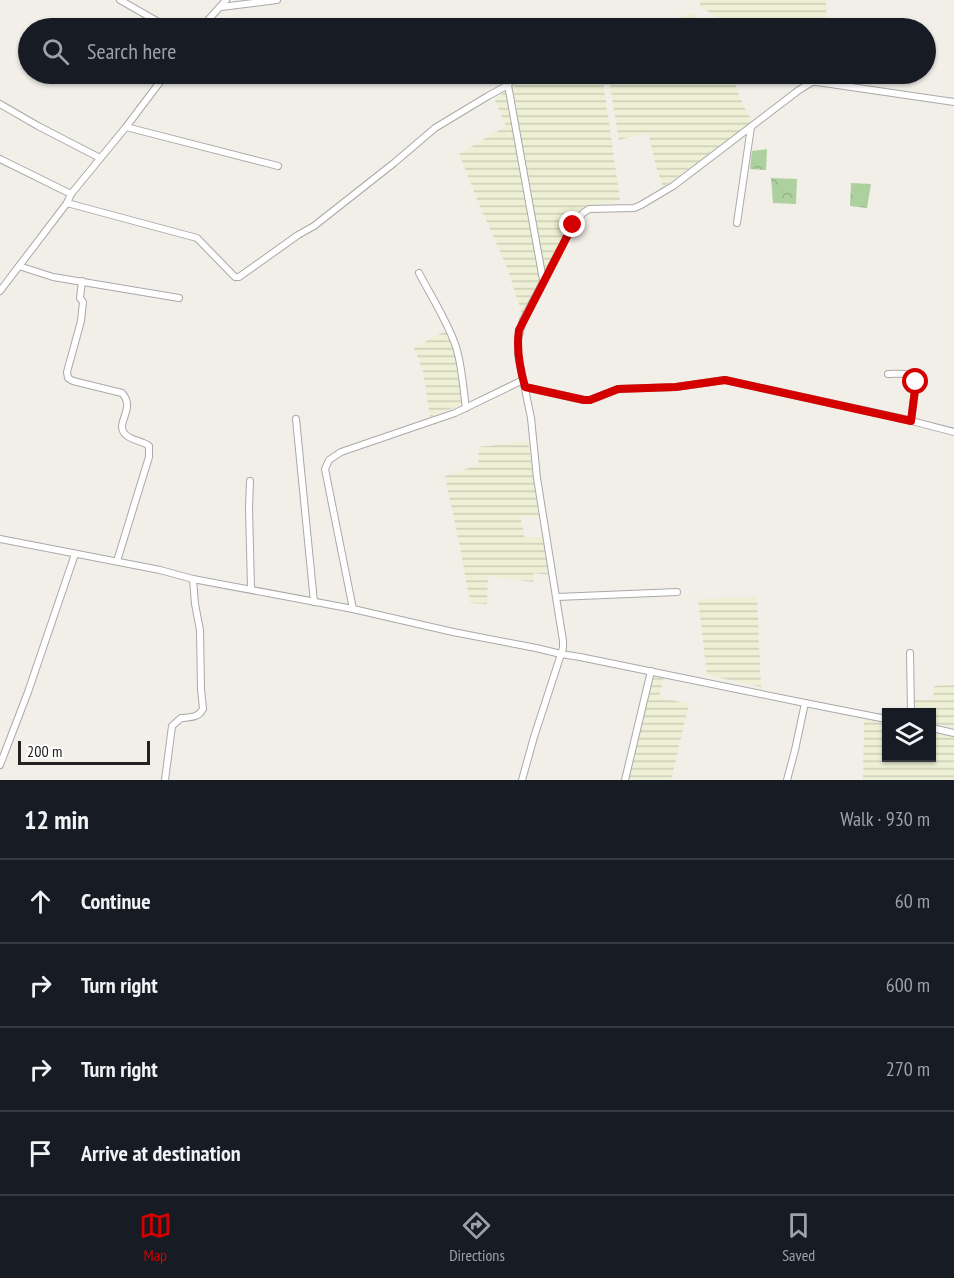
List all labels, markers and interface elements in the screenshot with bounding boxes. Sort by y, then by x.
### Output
search box [18,18,936,84]
icon: search [39,35,72,68]
text: Search here [87,37,176,65]
route end [559,211,585,237]
route start [902,368,928,394]
map controls [882,708,936,762]
button: layers [882,708,936,762]
scale bar [18,738,150,766]
text: 200 m [27,741,62,761]
text: 12 min [24,803,89,836]
text: Walk · 930 m [840,806,930,832]
icon: ahead [24,885,57,918]
text: Continue [81,887,151,915]
text: 60 m [895,888,930,914]
icon: right [24,969,57,1002]
text: Turn right [81,971,158,999]
text: 600 m [886,972,930,998]
icon: right [24,1053,57,1086]
text: Turn right [81,1055,158,1083]
text: 270 m [886,1056,930,1082]
icon: arrive [24,1137,57,1170]
text: Arrive at destination [81,1139,241,1167]
tab: Map [139,1209,172,1265]
tab: Directions [449,1209,505,1265]
tab: Saved [782,1209,815,1265]

